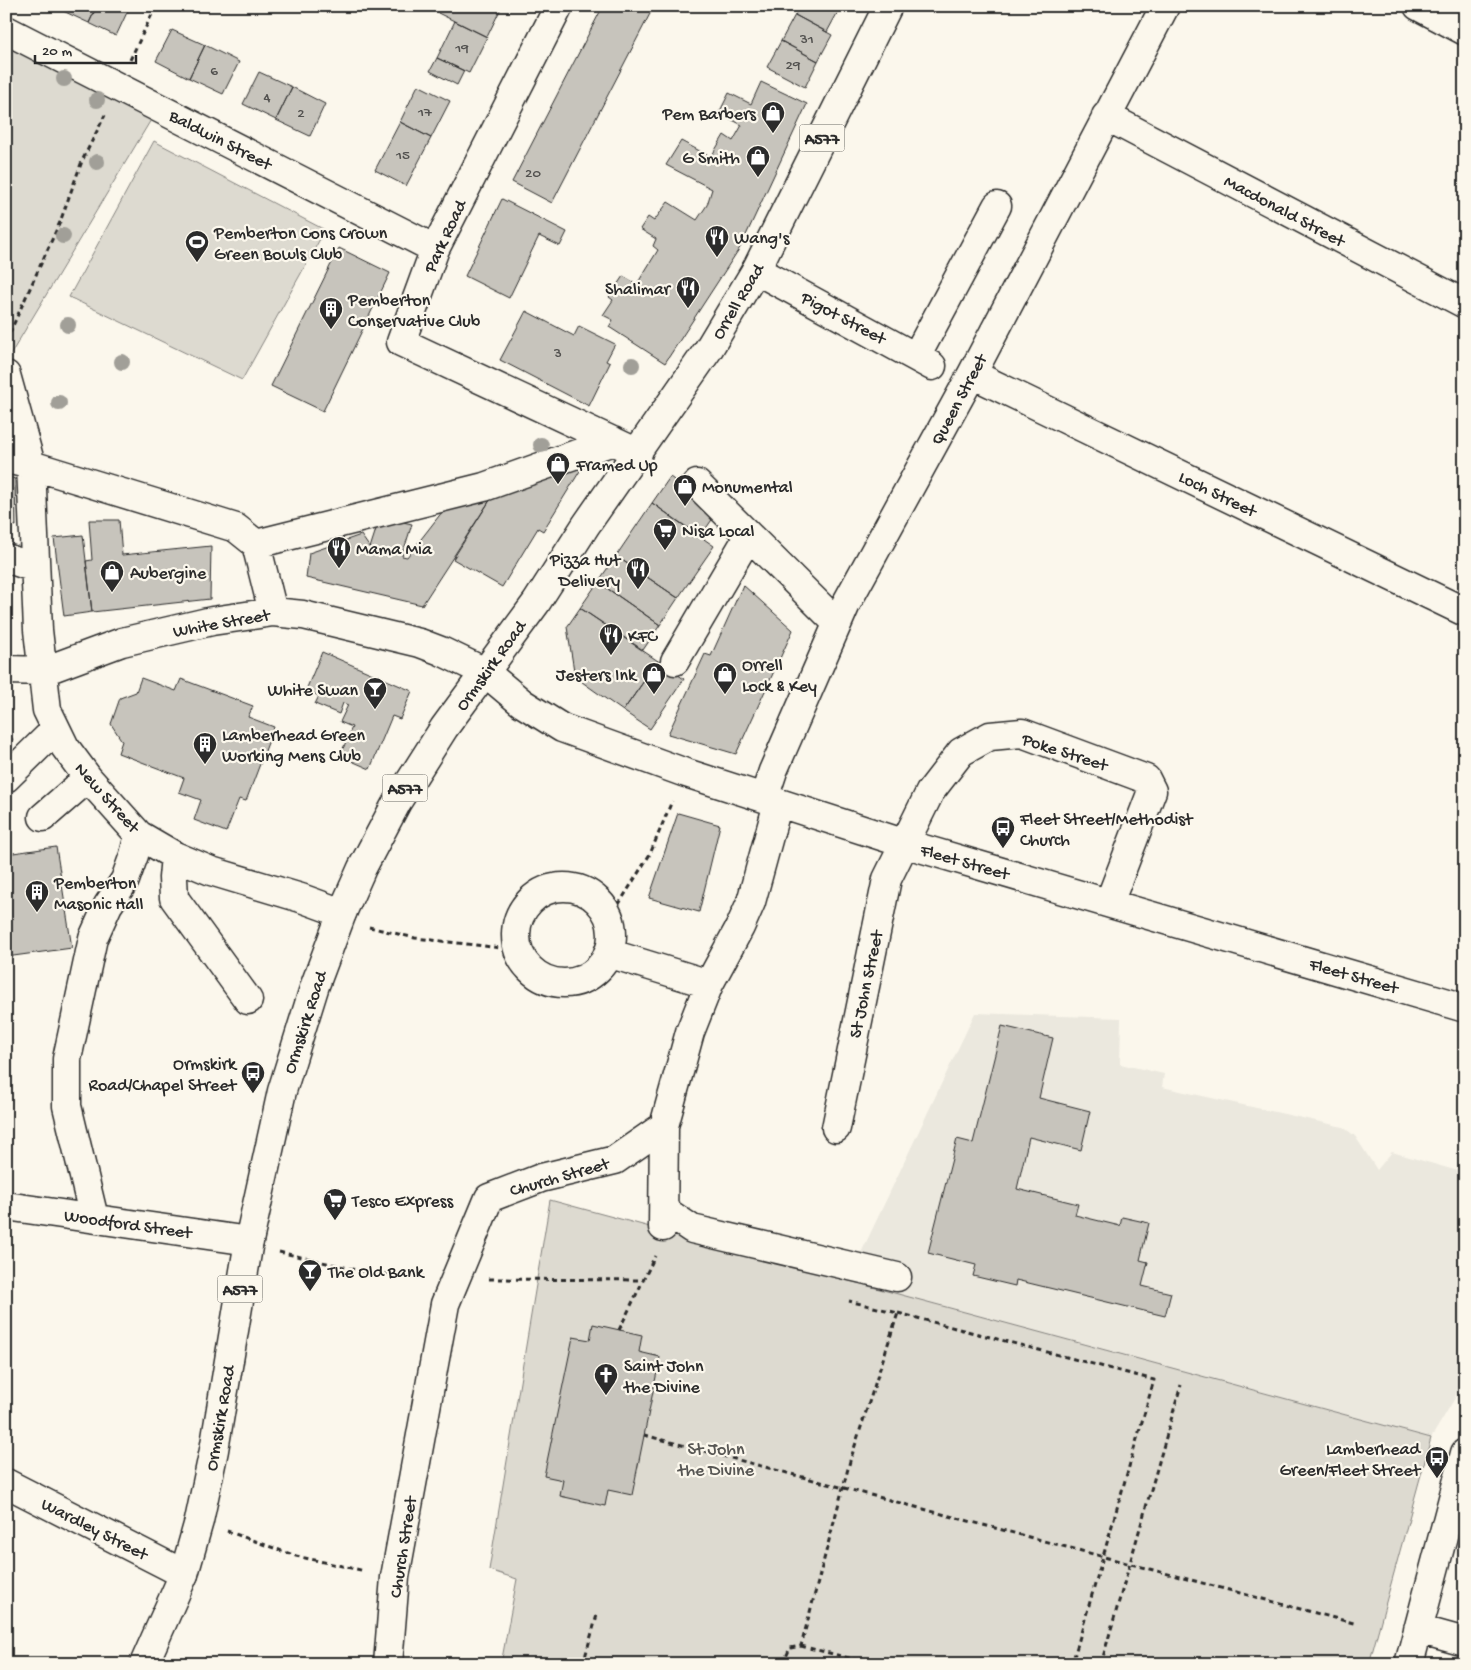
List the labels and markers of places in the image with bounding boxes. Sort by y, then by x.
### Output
shop icon: Pem Barbers [760,100,786,134]
place label: Pem Barbers [661,105,757,126]
shop icon: G Smith [745,144,771,178]
place label: G Smith [682,149,740,170]
place label: Pemberton Cons Crown Green Bowls Club [213,224,388,266]
restaurant icon: Wang's [704,224,730,258]
sports icon: Pemberton Cons Crown Green Bowls Club [184,229,210,263]
place label: Wang's [734,229,791,250]
restaurant icon: Shalimar [675,275,701,309]
place label: Shalimar [605,280,672,301]
place label: Pemberton Conservative Club [347,291,481,333]
building icon: Pemberton Conservative Club [318,296,344,330]
shop icon: Framed Up [545,451,571,485]
place label: Framed Up [575,456,658,477]
shop icon: Monumental [672,473,698,507]
place label: Monumental [702,478,793,499]
supermarket icon: Nisa Local [652,517,678,551]
place label: Nisa Local [682,522,755,543]
restaurant icon: Mama Mia [326,535,352,569]
place label: Mama Mia [356,540,433,561]
place label: Pizza Hut Delivery [549,551,622,593]
restaurant icon: Pizza Hut Delivery [625,556,651,590]
shop icon: Aubergine [99,559,125,593]
place label: Aubergine [130,564,207,585]
restaurant icon: KFC [598,622,624,656]
place label: KFC [628,627,658,648]
place label: Orrell Lock & Key [742,656,817,698]
shop icon: Jesters Ink [641,661,667,695]
shop icon: Orrell Lock & Key [712,661,738,695]
place label: Jesters Ink [556,666,638,687]
bar icon: White Swan [362,676,388,710]
place label: White Swan [267,681,358,702]
place label: Lamberhead Green Working Mens Club [222,726,366,768]
building icon: Lamberhead Green Working Mens Club [192,731,218,765]
place label: Fleet Street/Methodist Church [1019,810,1194,852]
bus stop icon: Fleet Street/Methodist Church [990,815,1016,849]
place label: Pemberton Masonic Hall [53,874,144,916]
building icon: Pemberton Masonic Hall [24,879,50,913]
place label: Ormskirk Road/Chapel Street [89,1055,238,1097]
bus stop icon: Ormskirk Road/Chapel Street [240,1060,266,1094]
supermarket icon: Tesco Express [322,1187,348,1221]
place label: Tesco Express [351,1192,454,1213]
bar icon: The Old Bank [297,1258,323,1292]
place label: The Old Bank [327,1263,426,1284]
place label: Saint John the Divine [623,1357,704,1399]
church icon: Saint John the Divine [593,1362,619,1396]
place label: Lamberhead Green/Fleet Street [1279,1440,1422,1482]
bus stop icon: Lamberhead Green/Fleet Street [1424,1445,1450,1479]

